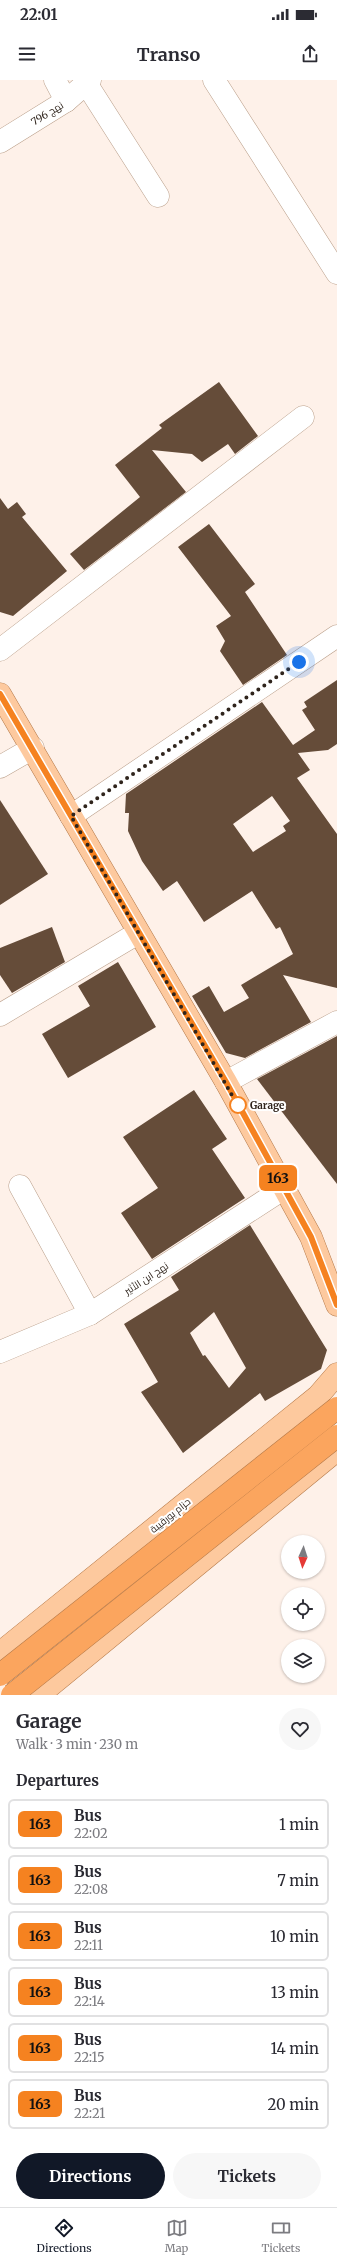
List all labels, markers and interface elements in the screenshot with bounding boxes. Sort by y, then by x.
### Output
text: 22:01 [20,5,57,24]
icon: menu [16,43,38,65]
text: Transo [137,43,200,66]
icon: share [299,43,321,65]
street label: نهج 796 [29,98,66,128]
your location [289,652,309,672]
marker: Garage [229,1096,247,1114]
place label: Garage [250,1099,285,1112]
line badge: 163 [255,1165,301,1191]
text: 163 [267,1169,289,1187]
street label: نهج ابن الأثير [121,1259,171,1298]
street label: حزام بورقيبة [147,1495,194,1537]
north arrow [281,1535,325,1579]
map controls [281,1535,325,1683]
button: locate [281,1587,325,1631]
button: layers [281,1639,325,1683]
button: heart [279,1708,321,1750]
text: Garage [16,1709,82,1733]
text: Walk · 3 min · 230 m [16,1736,138,1753]
text: Departures [16,1771,99,1790]
text: Bus [74,1806,102,1825]
text: 163 [29,1815,51,1833]
text: 1 min [279,1815,319,1834]
text: 22:02 [74,1825,108,1842]
text: Bus [74,1862,102,1881]
text: 163 [29,1871,51,1889]
text: 7 min [277,1871,319,1890]
text: 22:08 [74,1881,108,1898]
text: Bus [74,1918,102,1937]
text: 163 [29,1927,51,1945]
text: 10 min [270,1927,319,1946]
text: 22:11 [74,1937,103,1954]
text: Bus [74,1974,102,1993]
text: 163 [29,1983,51,2001]
text: 13 min [271,1983,319,2002]
text: 22:14 [74,1993,105,2010]
text: Bus [74,2030,102,2049]
text: 163 [29,2039,51,2057]
text: 14 min [271,2039,319,2058]
text: 22:15 [74,2049,105,2066]
text: Bus [74,2086,102,2105]
text: 163 [29,2095,51,2113]
text: 20 min [267,2095,319,2114]
text: 22:21 [74,2105,105,2122]
button: Directions [16,2153,165,2199]
button: Tickets [173,2153,321,2199]
tab: Directions [37,2217,92,2255]
tab: Map [165,2217,188,2255]
tab: Tickets [262,2217,300,2255]

